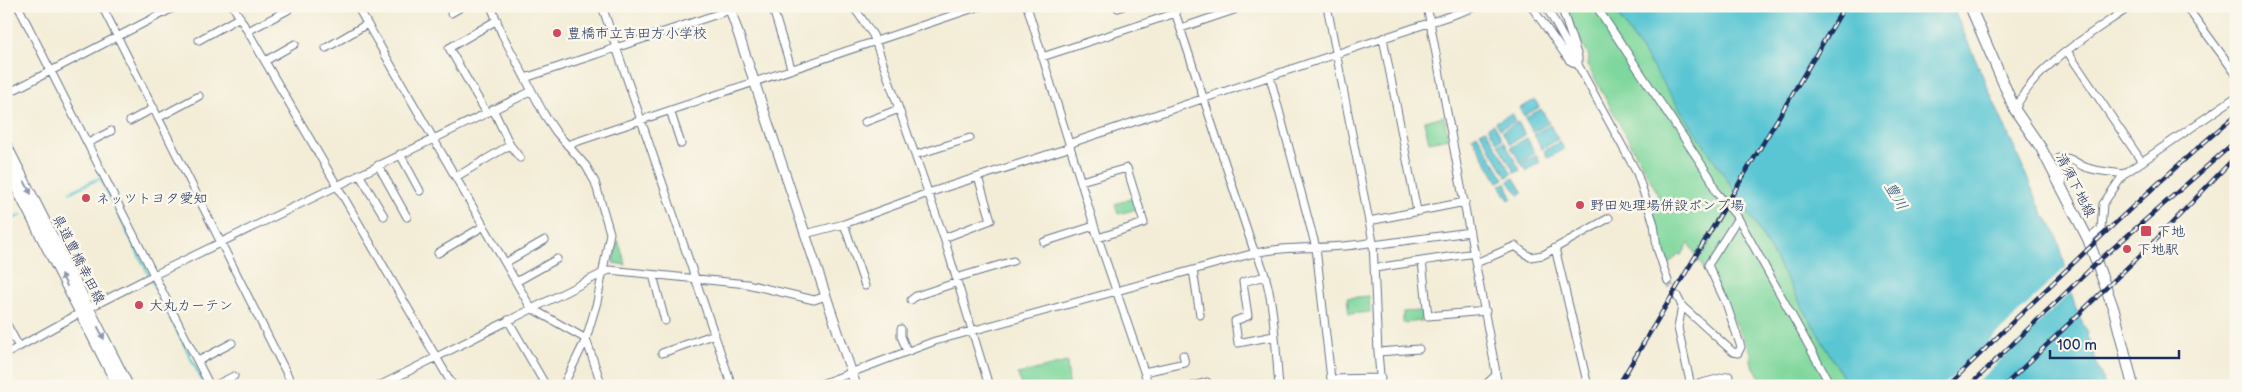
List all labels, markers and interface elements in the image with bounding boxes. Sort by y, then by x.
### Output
place label: 豊橋市立吉田方小学校 [567,25,707,42]
marker: 豊橋市立吉田方小学校 [551,27,563,39]
street label: 清須下地線 [2052,150,2099,220]
water label: 豊川 [1880,179,1911,214]
one-way arrow [24,181,32,195]
place label: ネッツトヨタ愛知 [96,190,207,207]
marker: ネッツトヨタ愛知 [80,192,92,204]
place label: 野田処理場併設ポンプ場 [1590,197,1744,214]
marker: 野田処理場併設ポンプ場 [1574,199,1586,211]
street label: 県道豊橋幸田線 [49,212,108,307]
place label: 下地 [2157,223,2185,240]
marker: 下地 [2139,224,2153,238]
place label: 下地駅 [2137,241,2179,258]
marker: 下地駅 [2121,243,2133,255]
one-way arrow [60,273,68,287]
place label: 大丸カーテン [149,297,233,314]
marker: 大丸カーテン [133,299,145,311]
one-way arrow [97,326,105,340]
scale bar [2050,327,2178,359]
text: 100 m [2057,336,2097,355]

